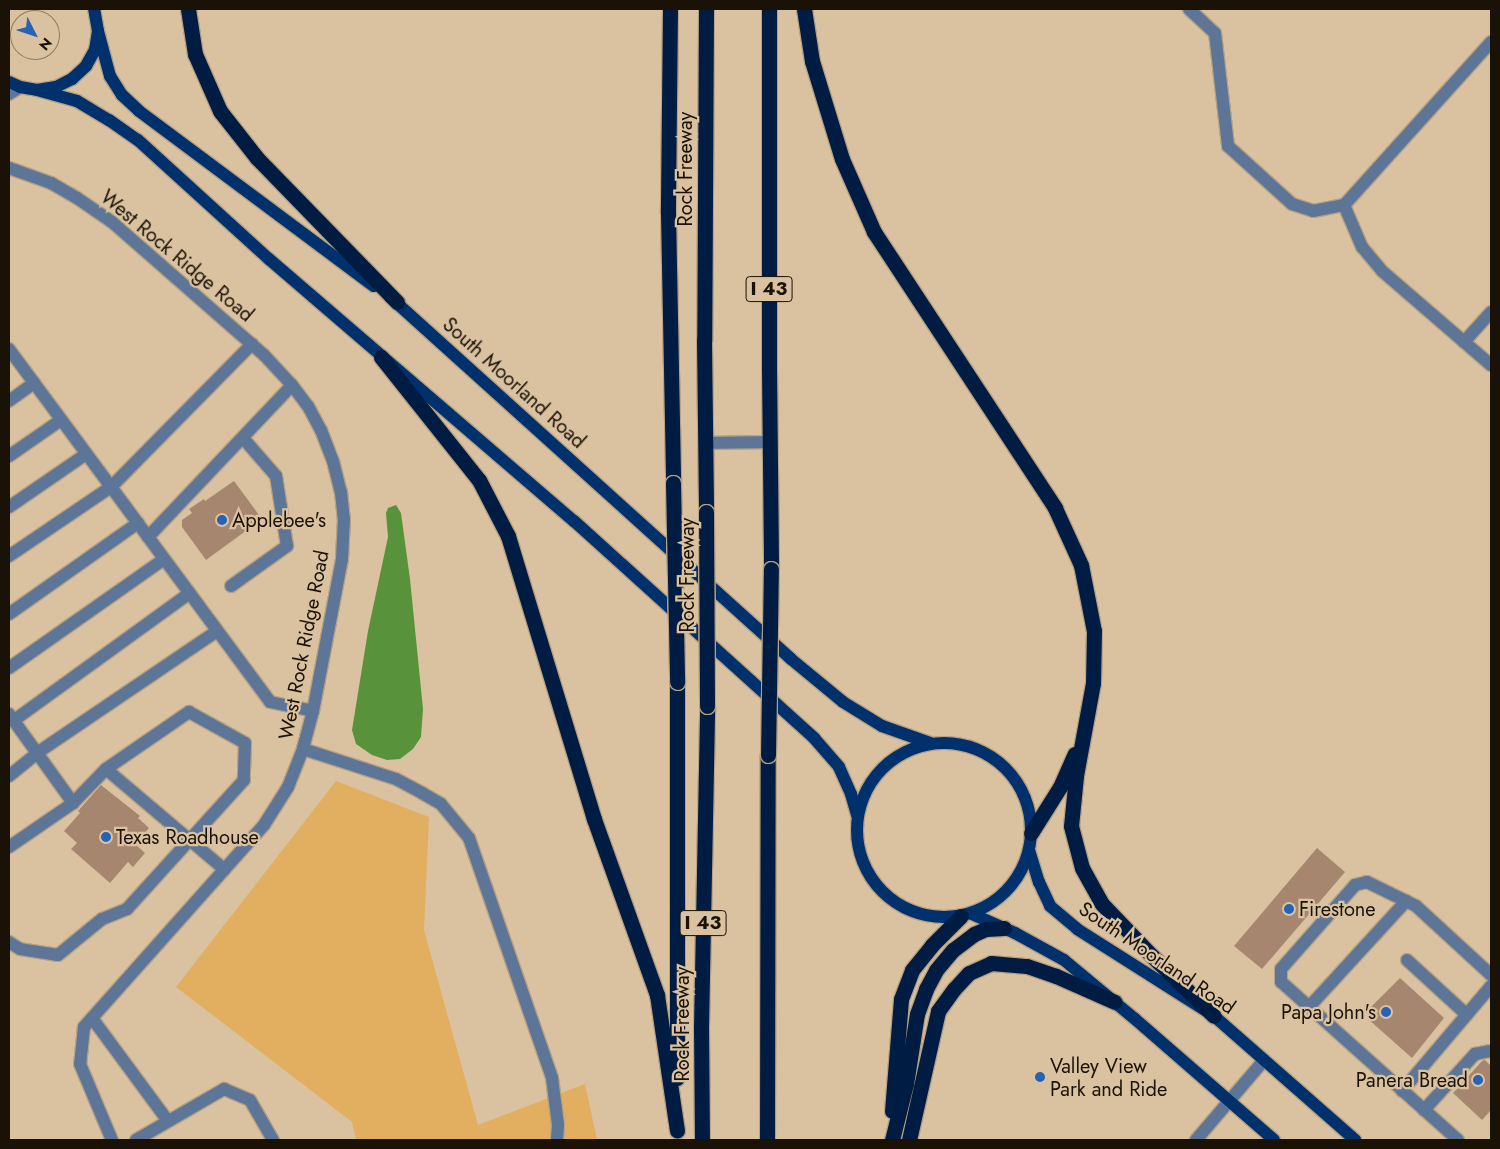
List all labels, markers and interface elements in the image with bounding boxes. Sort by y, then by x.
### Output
north arrow [10,10,60,60]
text: N [34,33,57,55]
street label: Rock Freeway [673,112,697,226]
street label: West Rock Ridge Road [96,185,258,327]
road number: I 43 [745,272,793,306]
street label: South Moorland Road [438,313,590,453]
place label: Applebee's [232,508,326,532]
marker: Applebee's [216,514,228,526]
street label: Rock Freeway [675,518,699,632]
street label: West Rock Ridge Road [274,548,334,742]
place label: Texas Roadhouse [116,825,259,849]
marker: Texas Roadhouse [100,831,112,843]
street label: South Moorland Road [1074,897,1240,1019]
place label: Firestone [1299,897,1376,921]
marker: Firestone [1283,903,1295,915]
road number: I 43 [679,906,727,940]
street label: Rock Freeway [670,967,694,1081]
place label: Papa John's [1281,1000,1376,1024]
marker: Papa John's [1380,1006,1392,1018]
place label: Valley View Park and Ride [1050,1054,1167,1101]
place label: Panera Bread [1356,1068,1468,1092]
marker: Valley View Park and Ride [1034,1071,1046,1083]
marker: Panera Bread [1472,1074,1484,1086]

